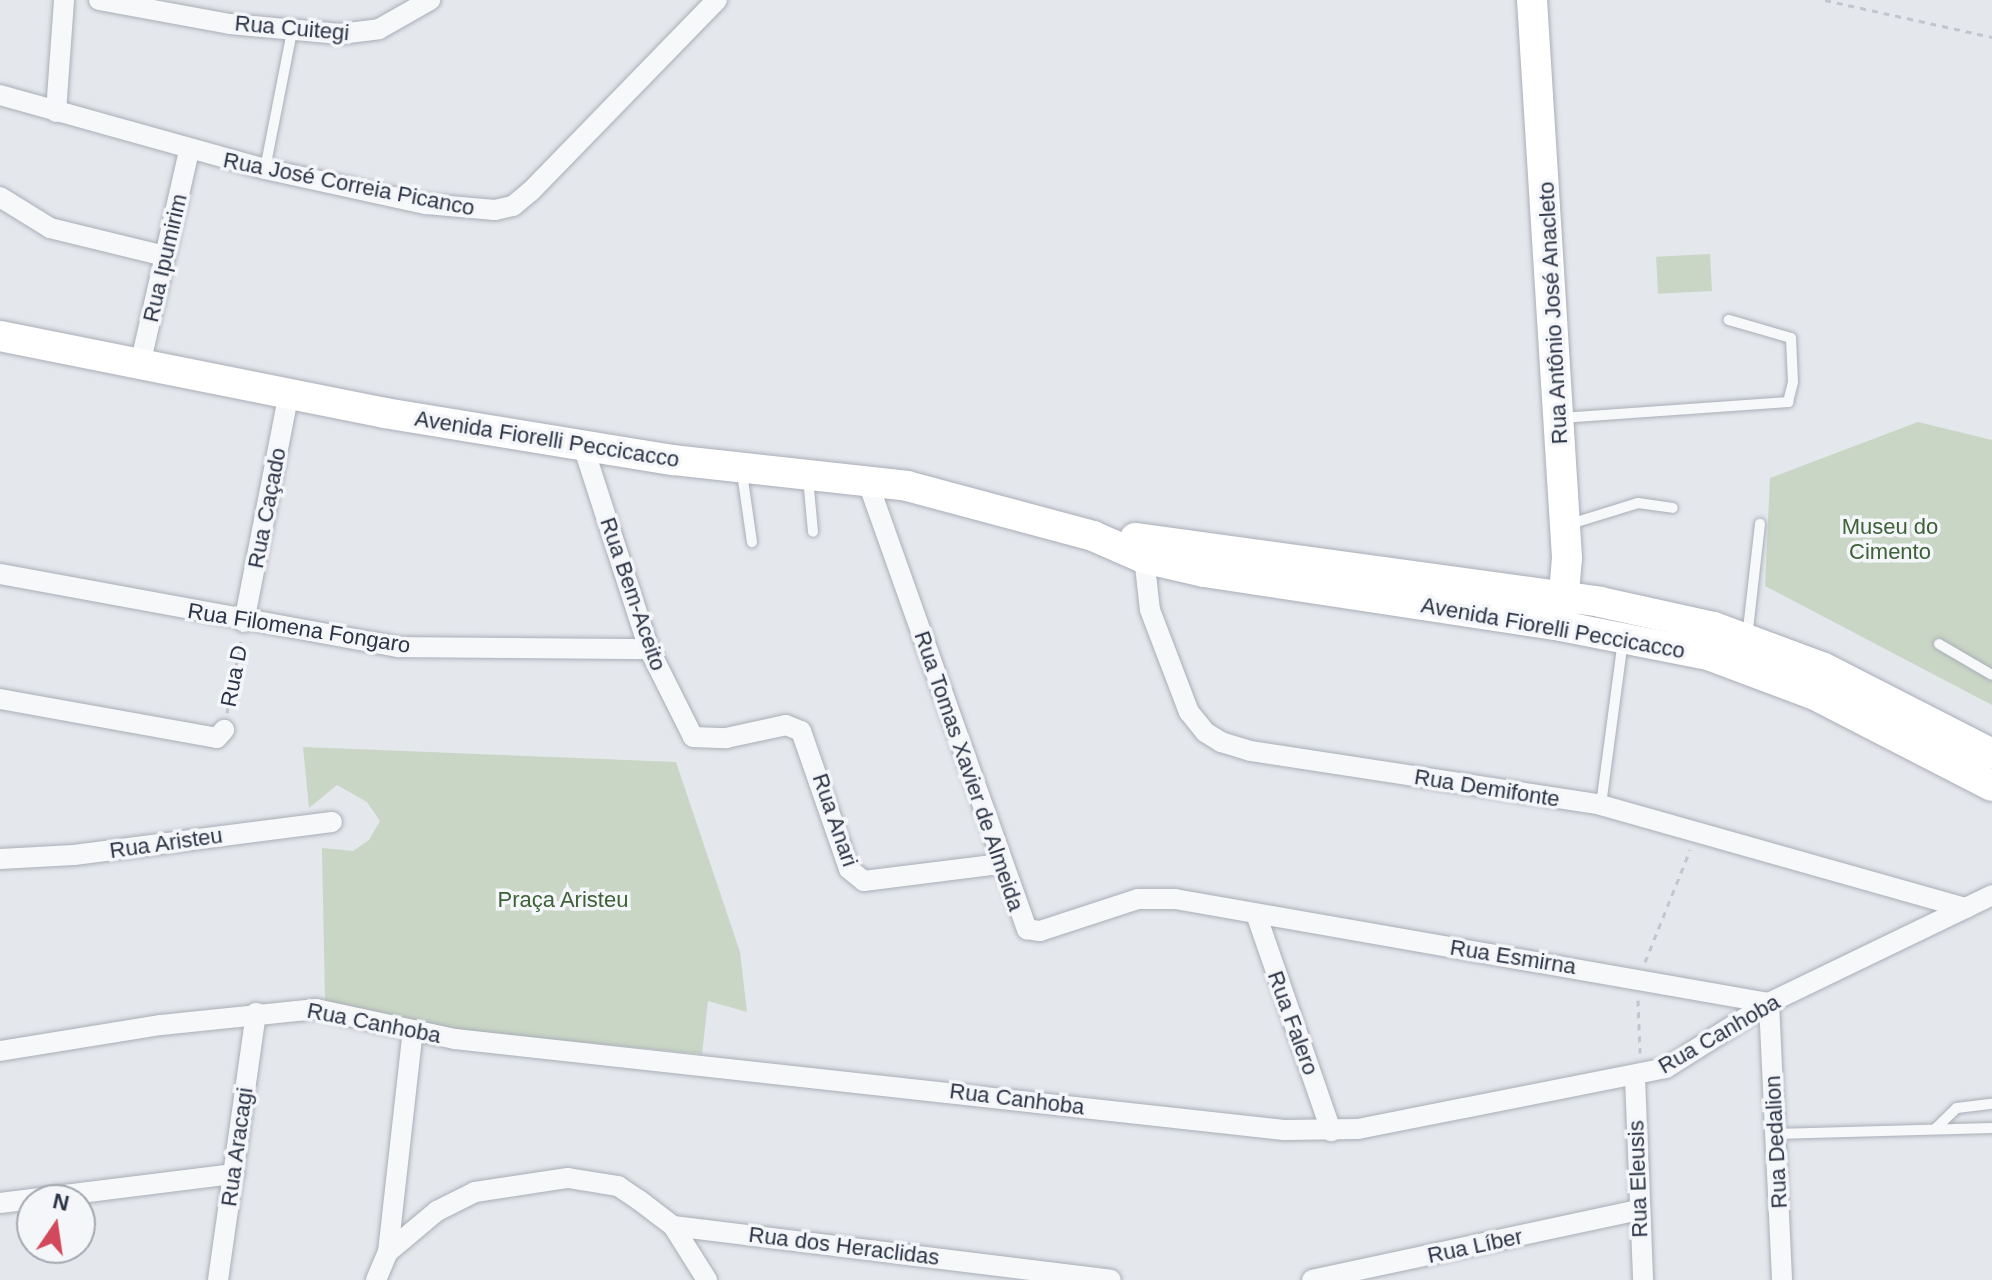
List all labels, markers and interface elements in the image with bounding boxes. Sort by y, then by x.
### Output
street label: Rua Cuitegi [234,10,350,46]
street label: Rua José Correia Picanco [221,147,477,221]
street label: Rua Antônio José Anacleto [1533,180,1573,446]
street label: Rua Ipumirim [137,191,193,325]
street label: Avenida Fiorelli Peccicacco [413,405,681,473]
street label: Rua Caçado [242,445,292,571]
park label: Museu do Cimento [1842,513,1938,564]
street label: Rua Bem-Aceito [594,514,672,674]
street label: Avenida Fiorelli Peccicacco [1419,592,1687,664]
street label: Rua Filomena Fongaro [186,597,412,659]
street label: Rua Tomas Xavier de Almeida [908,627,1030,915]
street label: Rua D [215,643,253,709]
street label: Rua Demifonte [1412,763,1562,813]
street label: Rua Anari [807,769,863,871]
street label: Rua Aristeu [107,822,225,864]
park label: Praça Aristeu [497,887,629,913]
street label: Rua Esmirna [1448,934,1578,980]
street label: Rua Falero [1262,967,1324,1079]
street label: Rua Canhoba [1654,989,1784,1079]
street label: Rua Canhoba [305,997,443,1049]
street label: Rua Dedalion [1759,1075,1793,1209]
street label: Rua Canhoba [948,1078,1086,1120]
street label: Rua Aracagi [216,1085,258,1209]
street label: Rua Eleusis [1623,1120,1653,1238]
north arrow [16,1184,96,1264]
text: N [51,1188,72,1216]
street label: Rua dos Heraclidas [747,1221,941,1271]
street label: Rua Líber [1425,1223,1525,1269]

